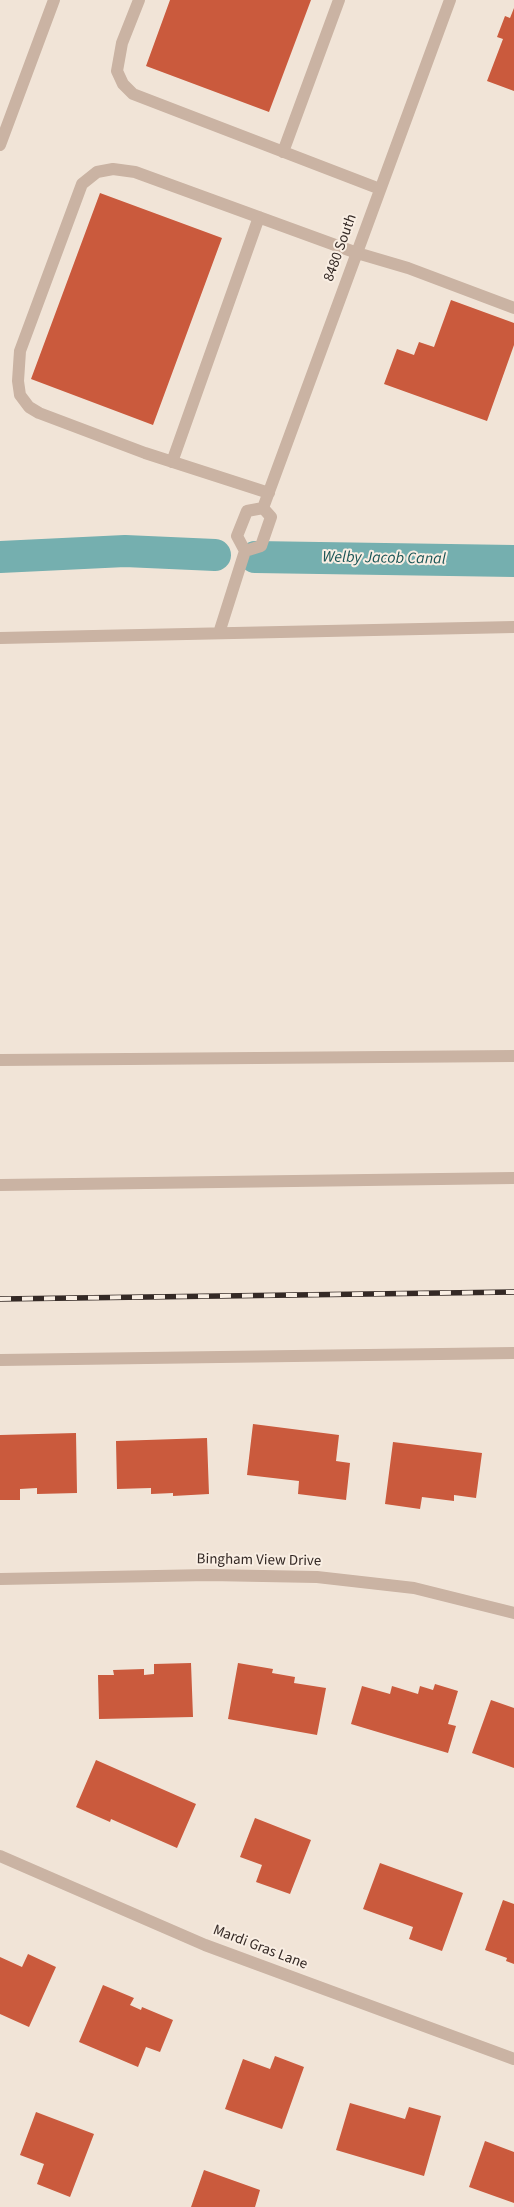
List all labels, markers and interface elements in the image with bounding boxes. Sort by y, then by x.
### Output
street label: 8480 South [321,212,361,284]
water label: Welby Jacob Canal [322,548,446,570]
street label: Bingham View Drive [197,1551,321,1571]
street label: Mardi Gras Lane [210,1922,310,1974]

